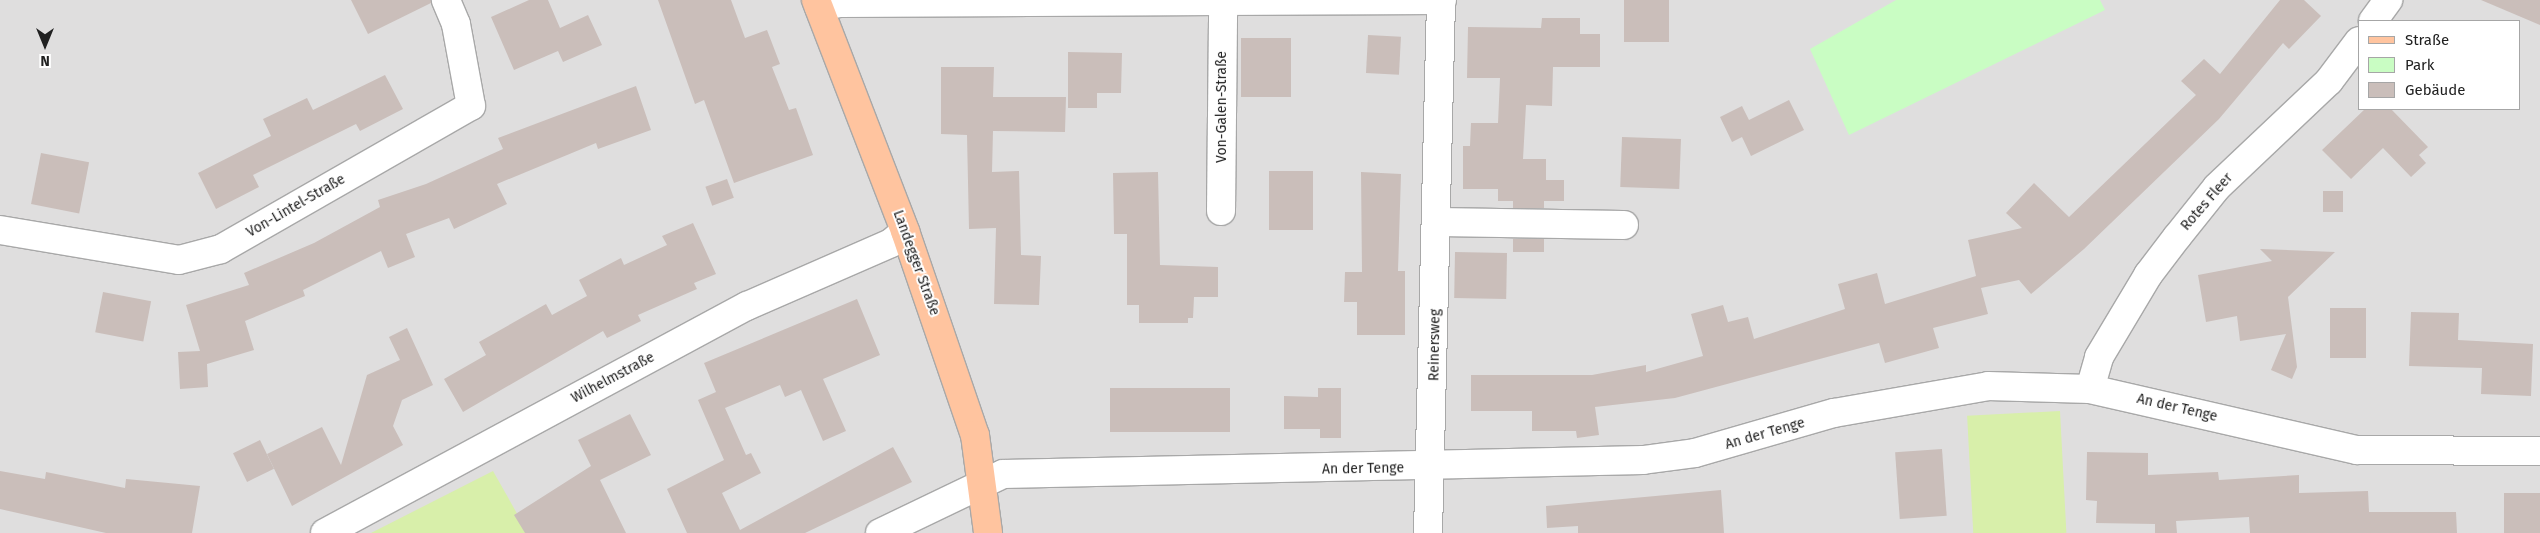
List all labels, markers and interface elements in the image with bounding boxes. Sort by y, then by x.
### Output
north arrow [20,20,70,70]
legend [2358,20,2520,110]
text: Straße [2405,31,2449,49]
street label: Von-Galen-Straße [1214,51,1230,163]
text: N [40,52,50,69]
text: Park [2405,56,2435,74]
text: Gebäude [2405,81,2465,99]
street label: Rotes Fleer [2178,170,2236,234]
street label: Von-Lintel-Straße [244,171,348,241]
street label: Landegger Straße [889,208,943,318]
street label: Reinersweg [1426,309,1444,381]
street label: Wilhelmstraße [569,349,657,407]
street label: An der Tenge [2135,391,2219,425]
street label: An der Tenge [1723,415,1807,453]
street label: An der Tenge [1322,460,1404,478]

